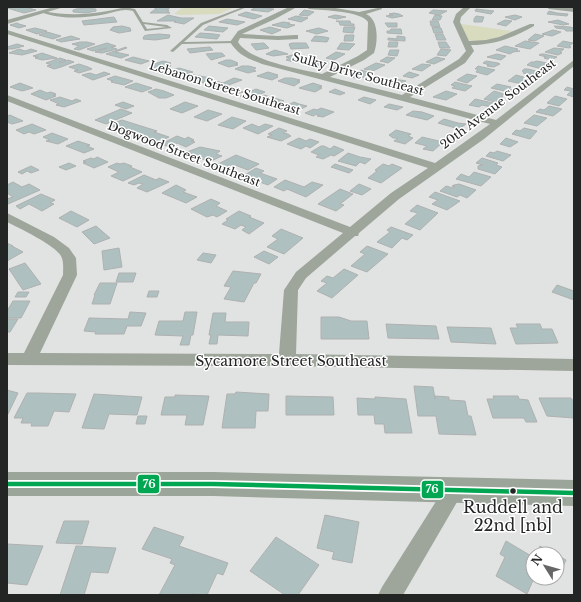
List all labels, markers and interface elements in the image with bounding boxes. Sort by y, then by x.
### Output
street label: Sulky Drive Southeast [291,49,426,98]
street label: 20th Avenue Southeast [437,55,559,152]
street label: Lebanon Street Southeast [148,57,303,118]
street label: Dogwood Street Southeast [106,117,263,190]
street label: Sycamore Street Southeast [195,352,387,370]
line badge: 76 [137,474,160,494]
text: 76 [142,477,156,491]
line badge: 76 [421,480,444,499]
text: 76 [425,482,439,496]
marker: Ruddell and 22nd [nb] [508,486,518,496]
place label: Ruddell and 22nd [nb] [463,497,563,535]
north arrow [525,546,565,586]
text: N [528,551,546,568]

